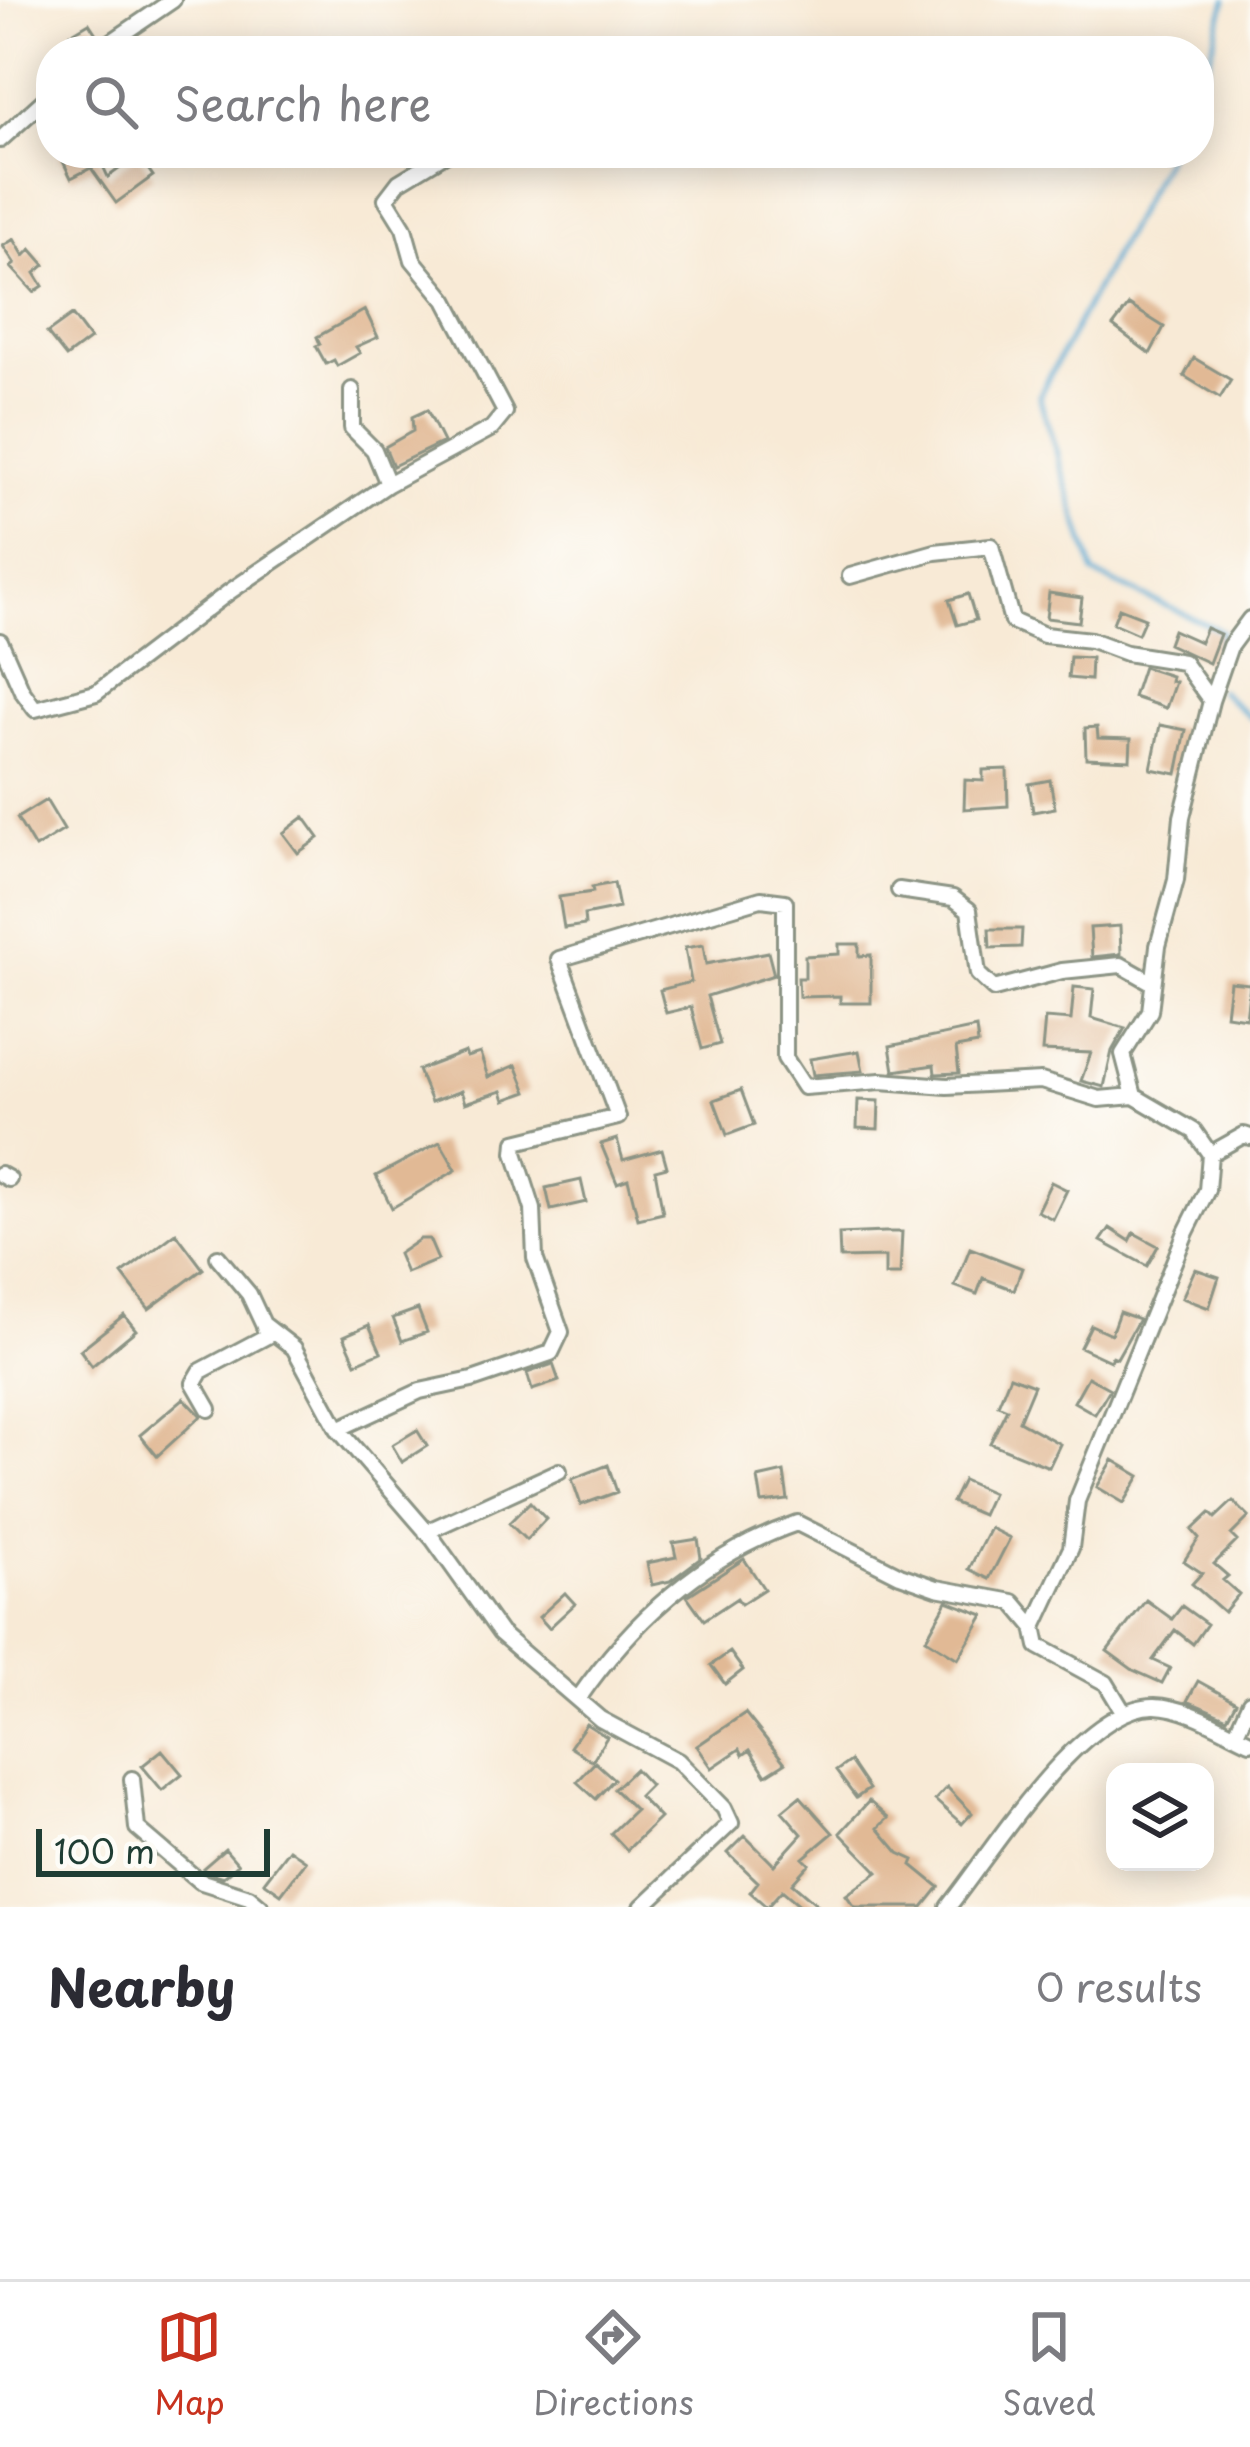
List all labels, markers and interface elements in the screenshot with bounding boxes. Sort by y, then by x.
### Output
search box [36,36,1214,168]
text: Search here [174,68,431,136]
icon: search [78,69,144,135]
map controls [1106,1763,1214,1871]
button: layers [1106,1763,1214,1871]
scale bar [36,1823,270,1876]
text: 100 m [54,1825,155,1875]
text: Nearby [48,1947,235,2024]
text: 0 results [1036,1956,1202,2015]
tab: Map [154,2304,225,2426]
tab: Directions [533,2304,694,2426]
tab: Saved [1002,2304,1096,2426]

